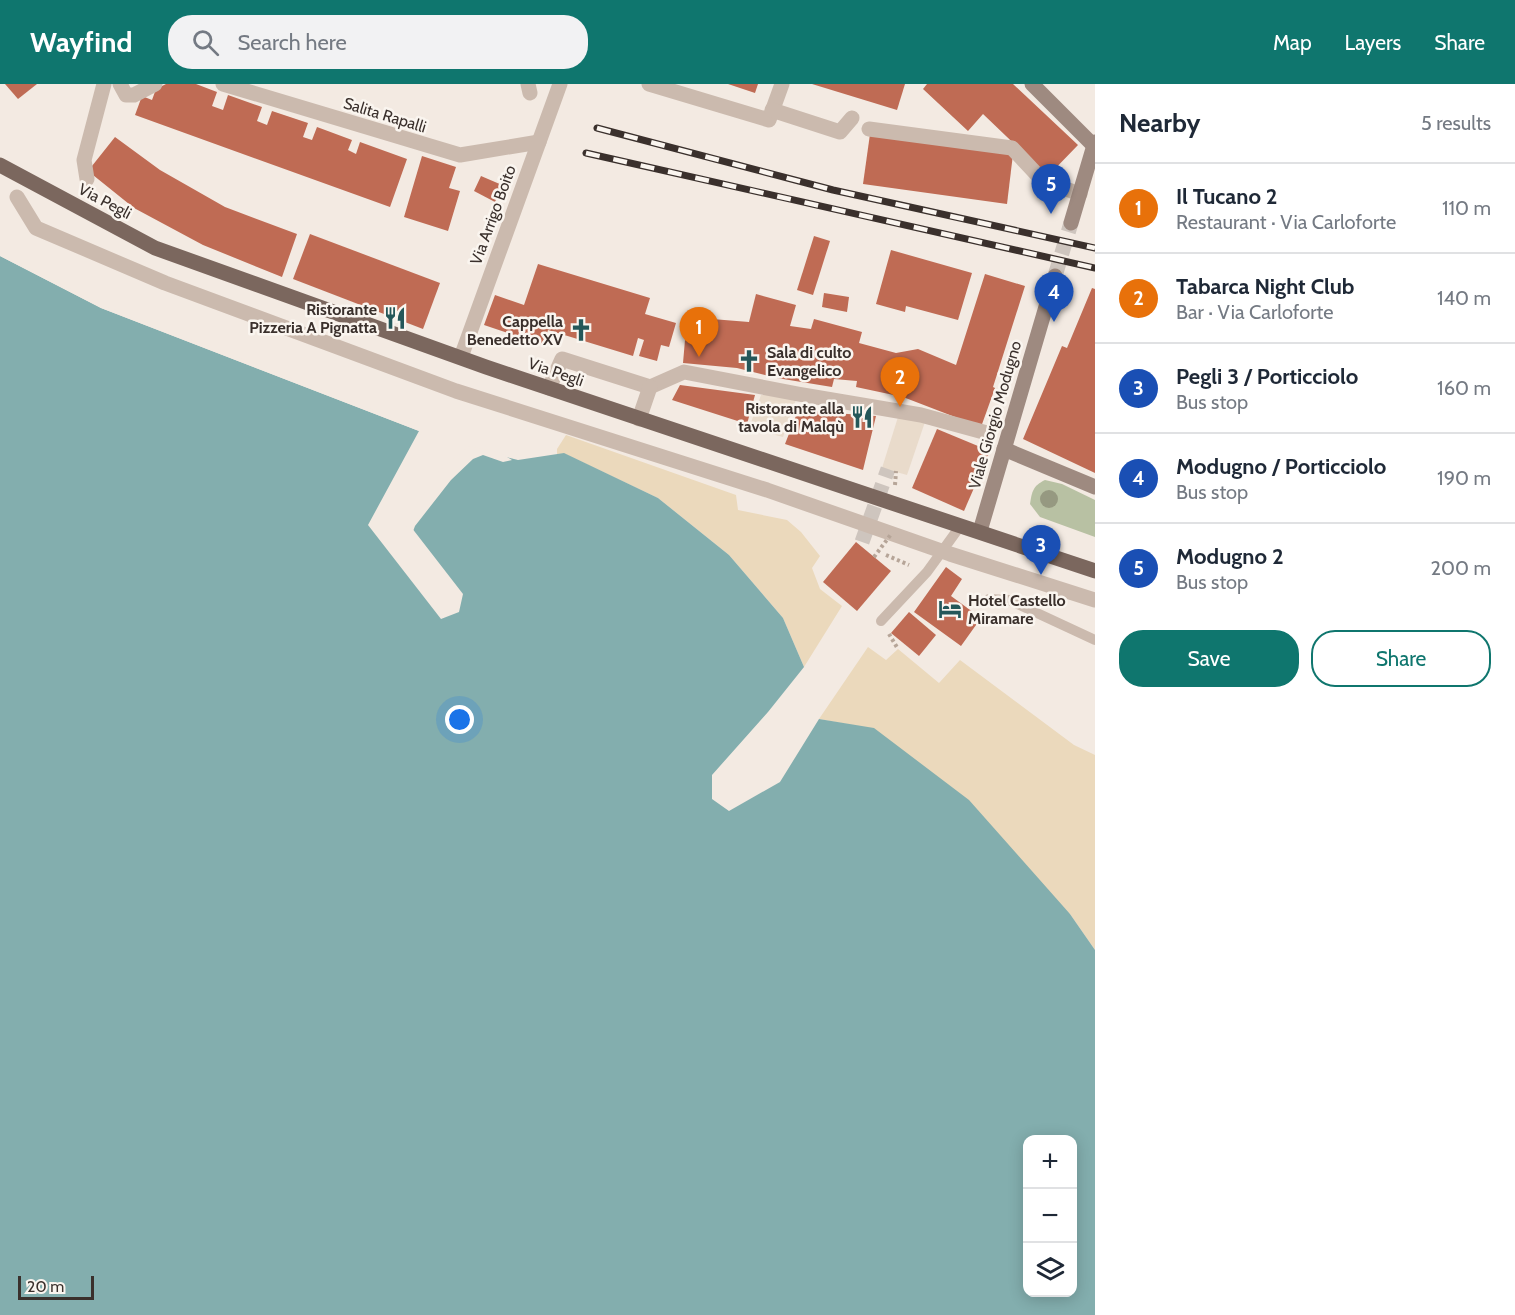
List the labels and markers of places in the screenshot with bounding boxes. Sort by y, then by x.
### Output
pin: 5 [1032,164,1070,214]
pin: 4 [1034,272,1074,322]
place label: Ristorante Pizzeria A Pignatta [249,300,377,337]
restaurant icon: Ristorante Pizzeria A Pignatta [382,305,408,331]
pin: 1 [680,308,718,357]
place label: Cappella Benedetto XV [467,312,563,349]
church icon: Cappella Benedetto XV [568,317,594,343]
place label: Sala di culto Evangelico [767,343,851,380]
church icon: Sala di culto Evangelico [736,348,762,374]
pin: 2 [880,358,920,407]
place label: Ristorante alla tavola di Malqù [738,399,844,436]
restaurant icon: Ristorante alla tavola di Malqù [849,404,875,430]
pin: 3 [1022,526,1060,575]
place label: Hotel Castello Miramare [968,591,1066,628]
hotel icon: Hotel Castello Miramare [937,596,963,622]

